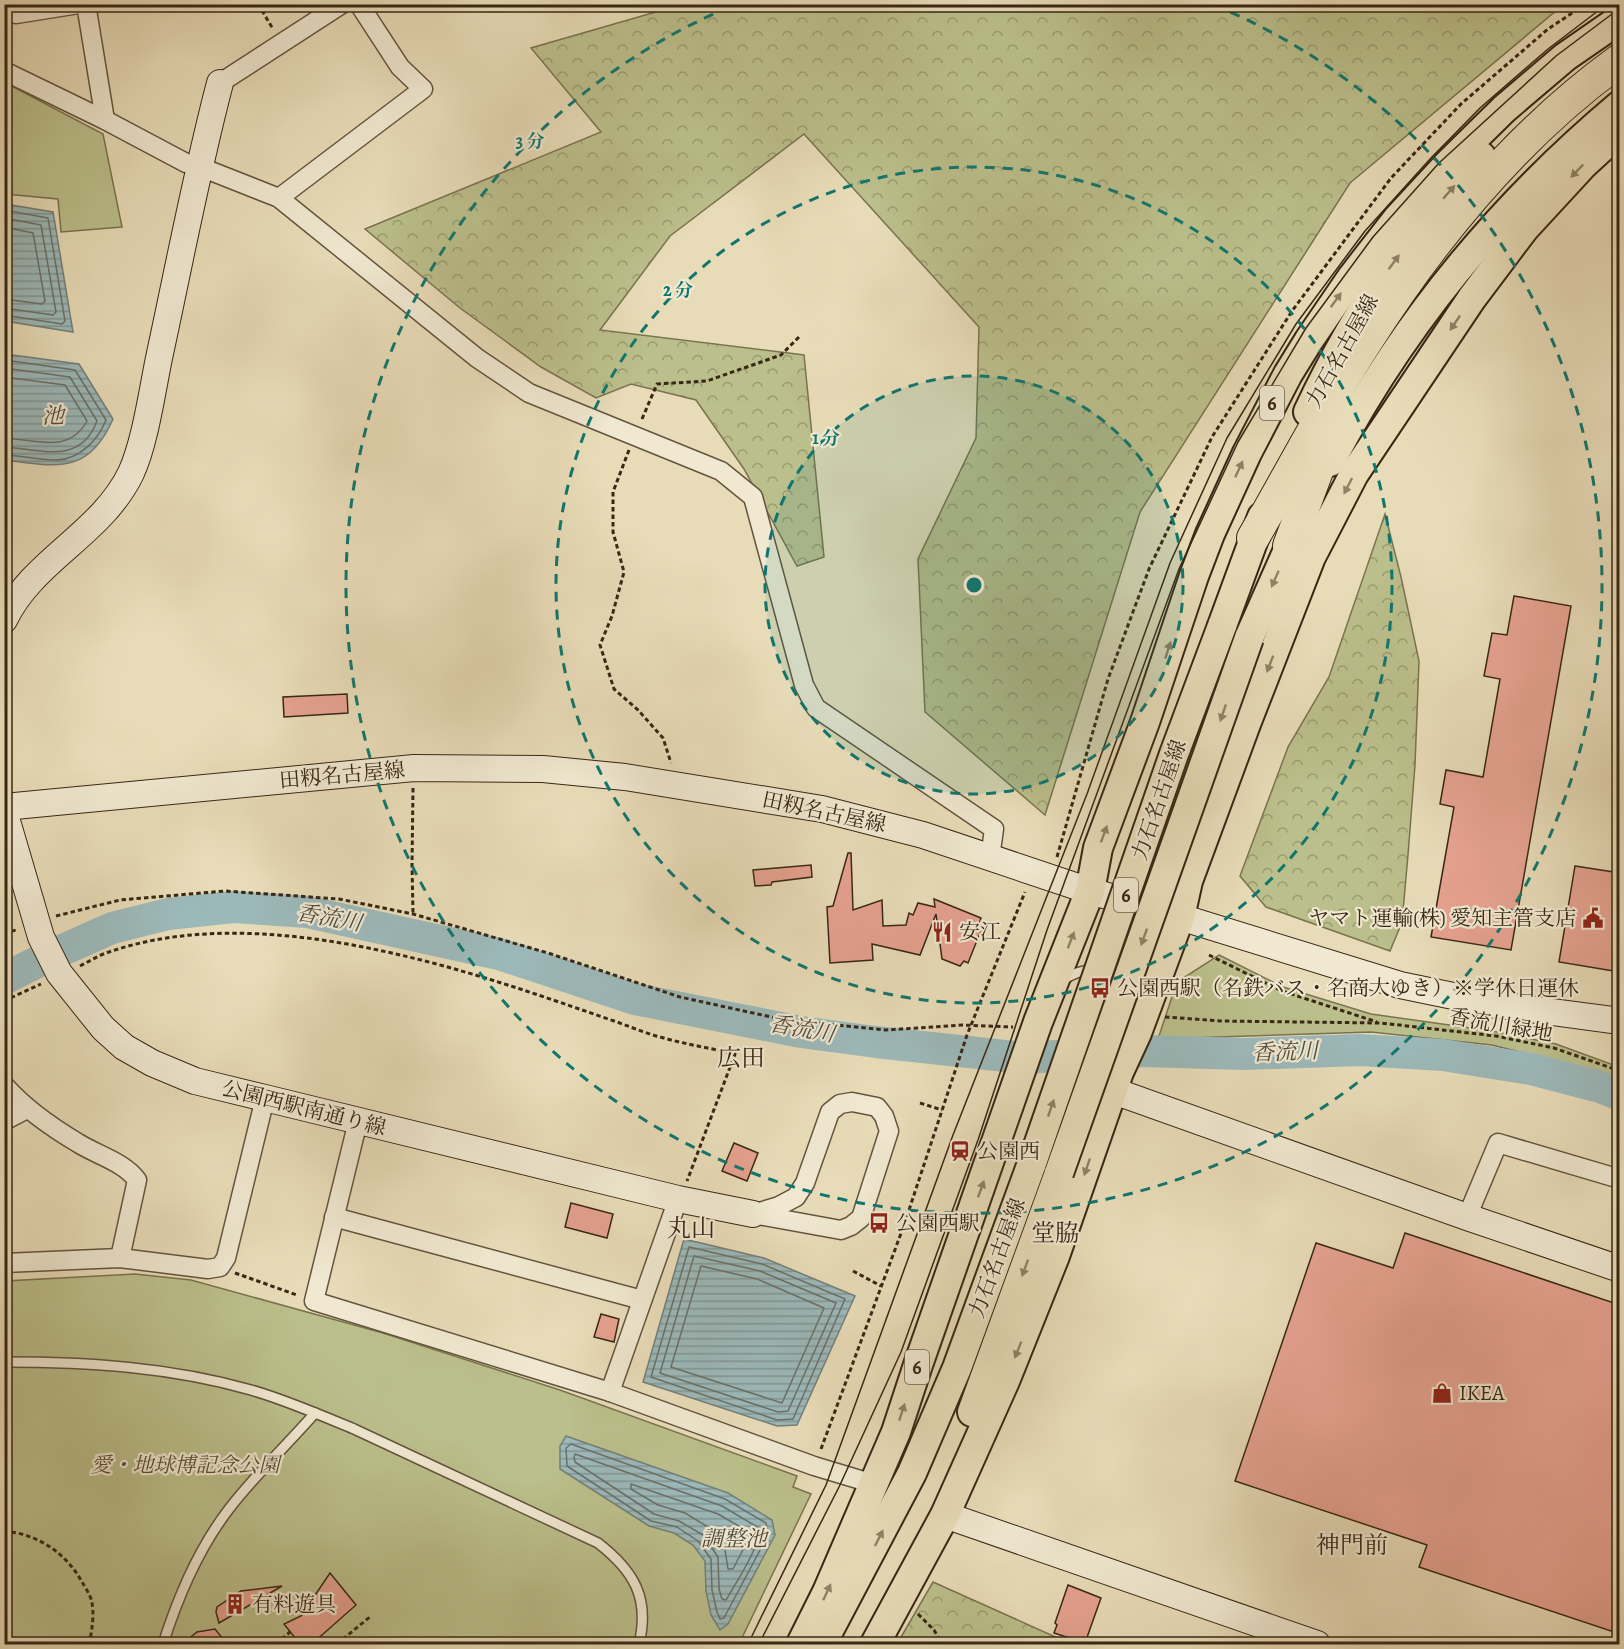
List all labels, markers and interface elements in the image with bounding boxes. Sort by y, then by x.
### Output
text: 3 分 [516,129,544,153]
one-way arrow [1571,164,1585,178]
one-way arrow [1442,185,1455,200]
one-way arrow [1388,255,1400,271]
text: 2 分 [663,278,693,302]
street label: 力石名古屋線 [1299,289,1385,413]
one-way arrow [1330,292,1342,308]
one-way arrow [1450,315,1461,331]
road number: 6 [1260,386,1284,420]
water label: 池 [42,401,67,431]
text: 1 分 [812,426,840,450]
one-way arrow [1235,460,1244,477]
one-way arrow [1343,477,1353,494]
one-way arrow [1269,570,1279,588]
centre of rings [964,575,984,595]
one-way arrow [1164,641,1174,659]
one-way arrow [1264,655,1274,673]
one-way arrow [1218,704,1228,722]
street label: 力石名古屋線 [1125,736,1193,864]
street label: 田籾名古屋線 [278,756,406,794]
street label: 田籾名古屋線 [759,785,889,839]
one-way arrow [1099,825,1109,843]
road number: 6 [1114,878,1138,912]
water label: 香流川 [294,897,366,939]
place label: ヤマト運輸(株) 愛知主管支店 [1308,904,1576,932]
public building icon: ヤマト運輸(株) 愛知主管支店 [1581,906,1605,930]
place label: 安江 [959,918,1001,946]
restaurant icon: 安江 [930,920,954,944]
one-way arrow [1138,928,1148,946]
one-way arrow [1067,931,1077,949]
place label: 公園西駅（名鉄バス・名商大ゆき）※学休日運休 [1117,974,1579,1002]
bus stop icon: 公園西駅（名鉄バス・名商大ゆき）※学休日運休 [1088,976,1112,1000]
street label: 香流川緑地 [1447,1002,1555,1048]
water label: 香流川 [767,1008,839,1050]
water label: 香流川 [1251,1036,1320,1068]
district label: 広田 [717,1042,765,1074]
street label: 公園西駅南通り線 [219,1074,389,1142]
one-way arrow [1046,1099,1056,1117]
place label: 公園西 [977,1137,1040,1165]
station icon: 公園西 [948,1139,972,1163]
one-way arrow [1081,1158,1091,1176]
one-way arrow [976,1179,986,1197]
street label: 力石名古屋線 [962,1194,1032,1322]
place label: 公園西駅 [896,1209,980,1237]
bus stop icon: 公園西駅 [867,1211,891,1235]
district label: 丸山 [667,1212,715,1244]
district label: 堂脇 [1031,1217,1079,1249]
one-way arrow [1020,1259,1030,1277]
one-way arrow [1013,1341,1022,1359]
road number: 6 [905,1350,929,1384]
place label: IKEA [1459,1379,1505,1407]
shop icon: IKEA [1430,1381,1454,1405]
one-way arrow [898,1403,908,1421]
park label: 愛・地球博記念公園 [91,1451,282,1479]
water label: 調整池 [701,1524,770,1554]
one-way arrow [873,1529,883,1547]
district label: 神門前 [1316,1529,1388,1561]
one-way arrow [822,1583,831,1600]
place label: 有料遊具 [252,1590,336,1618]
building icon: 有料遊具 [223,1592,247,1616]

